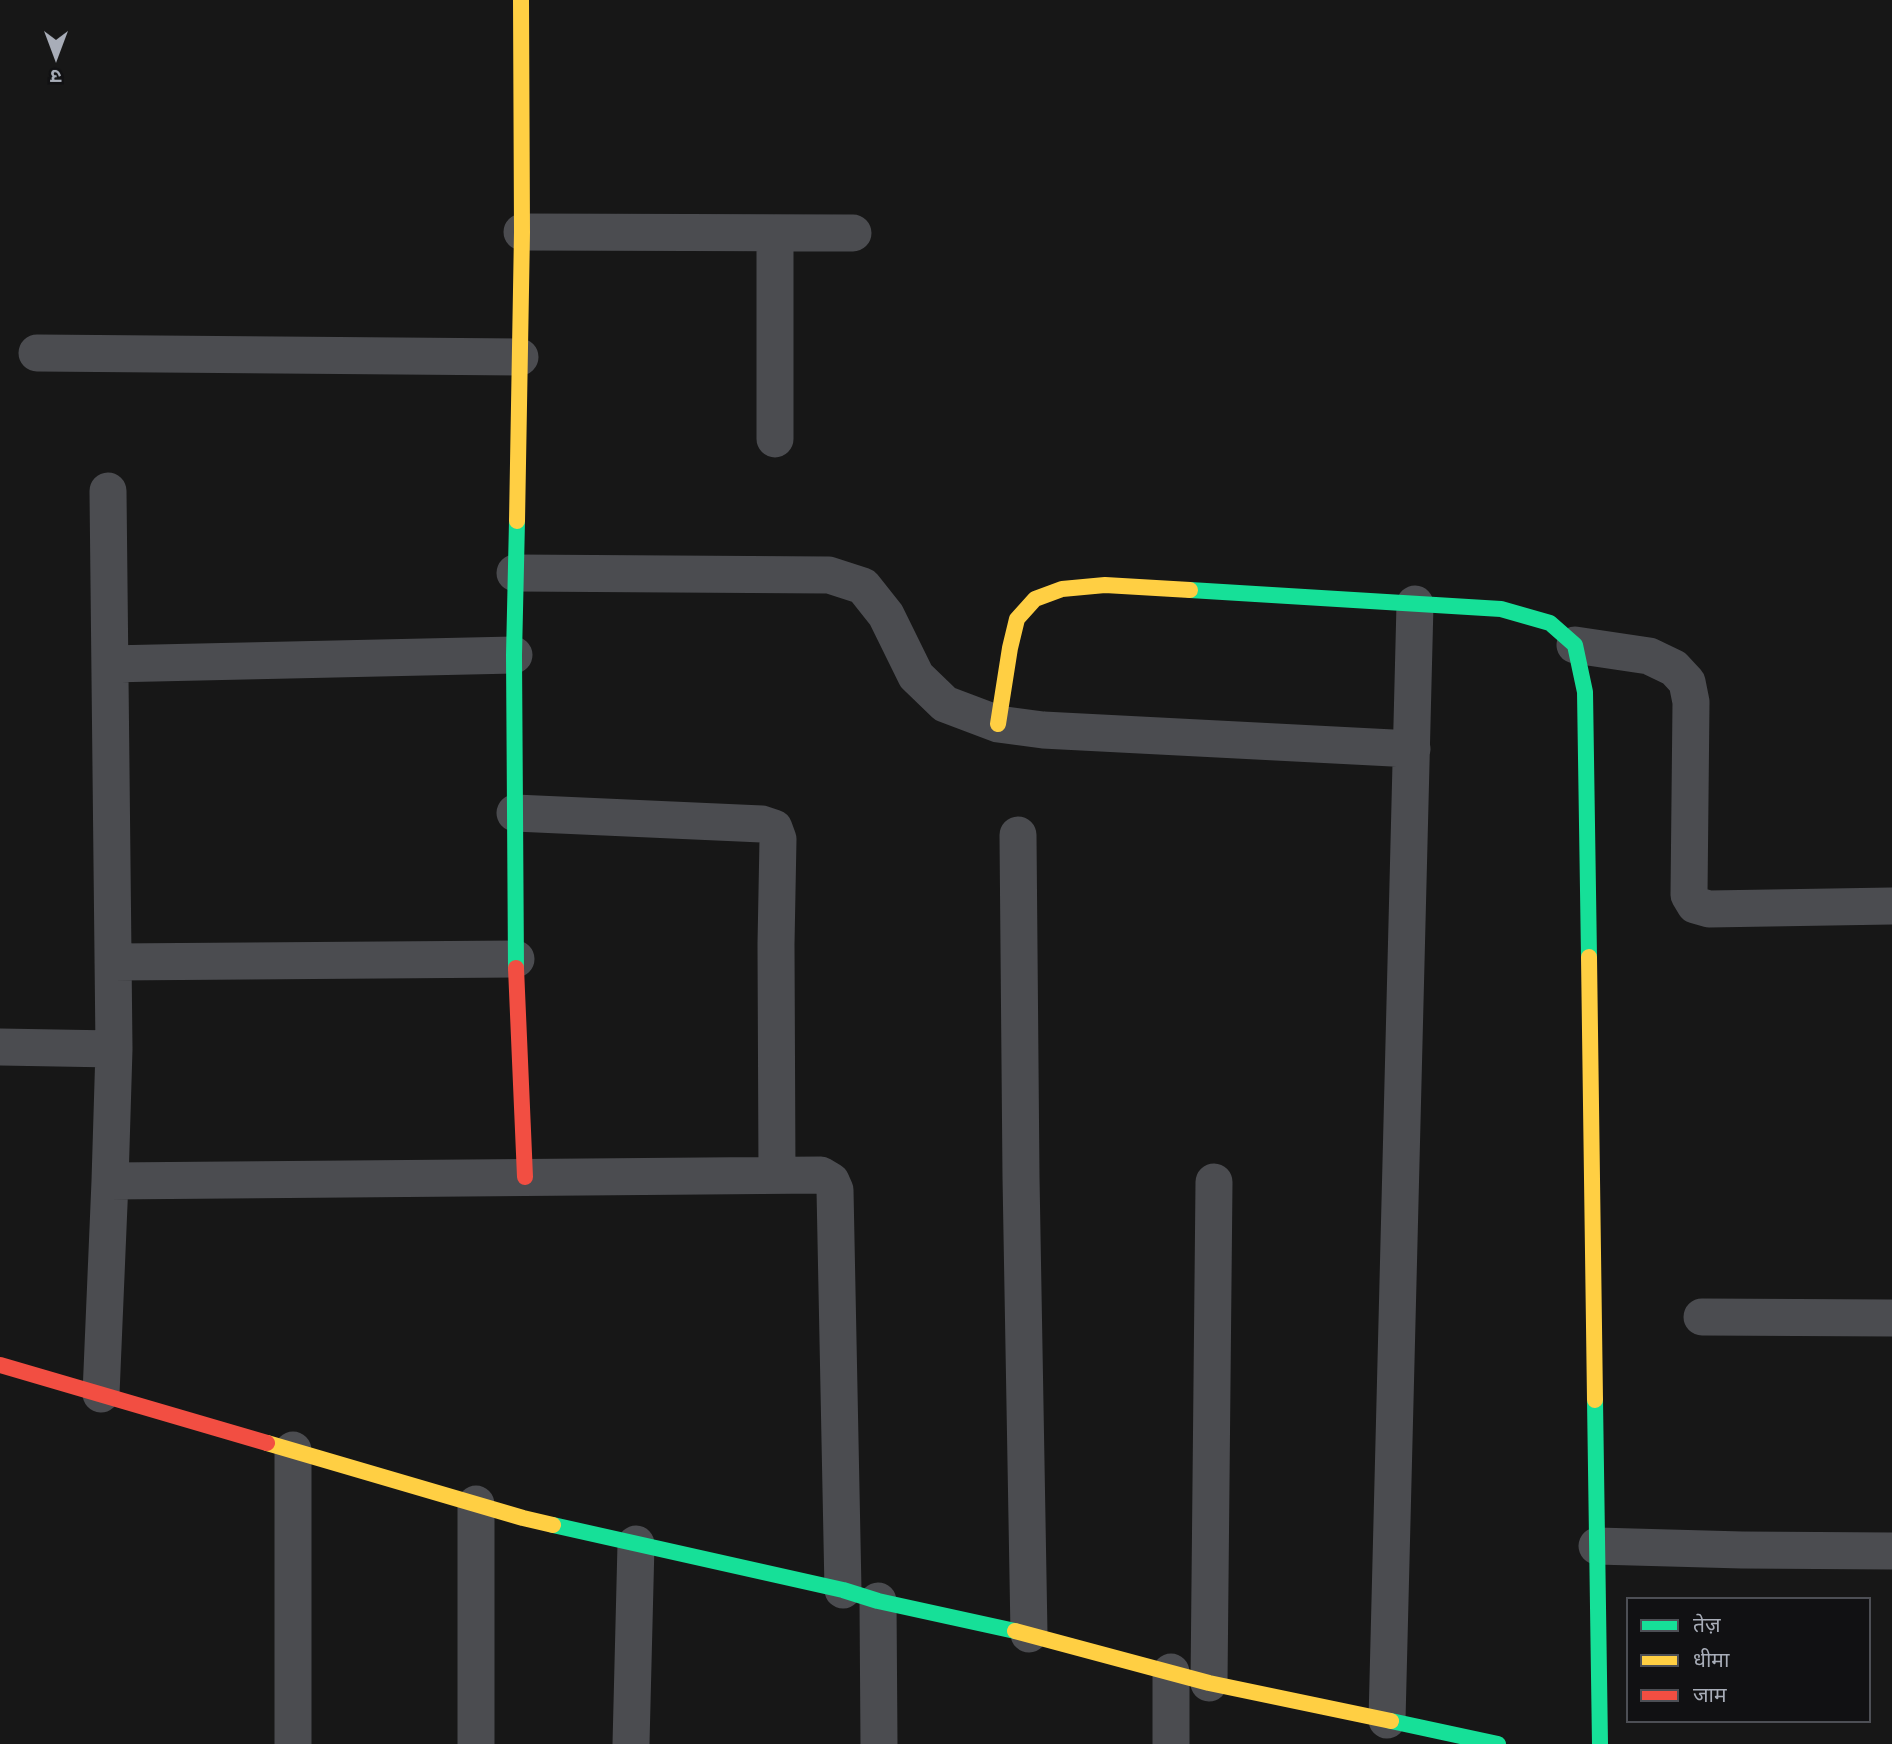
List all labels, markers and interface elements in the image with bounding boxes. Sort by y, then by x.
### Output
north arrow [21,21,91,91]
text: उ [50,65,62,89]
legend [1626,1597,1871,1723]
text: तेज़ [1693,1611,1721,1638]
text: धीमा [1693,1646,1729,1673]
text: जाम [1693,1681,1727,1708]

